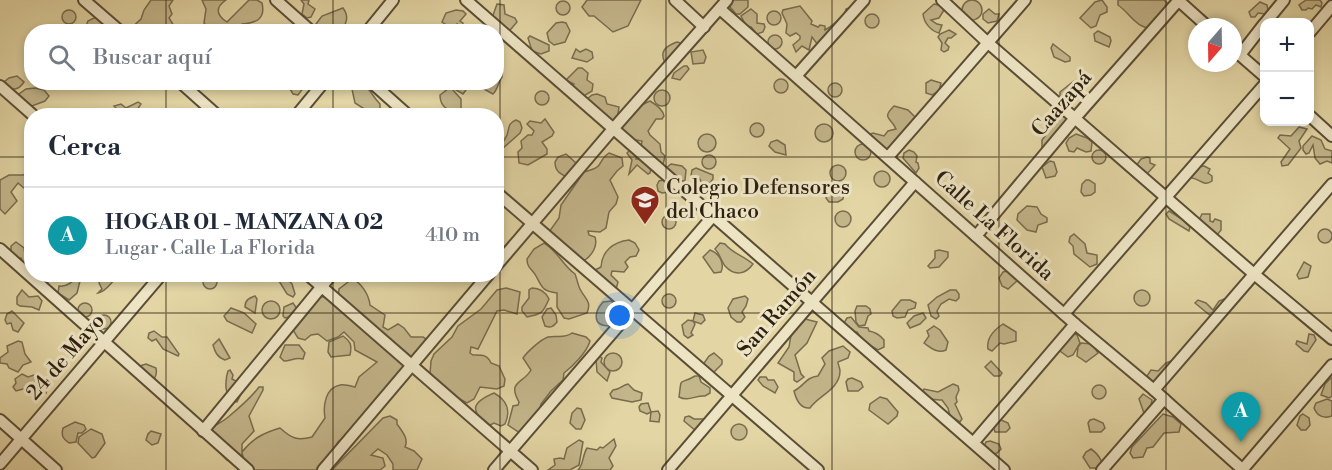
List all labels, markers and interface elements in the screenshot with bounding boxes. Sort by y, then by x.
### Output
north arrow [1188,18,1242,72]
map controls [1260,18,1314,126]
button: + [1260,18,1314,72]
search box [24,24,504,90]
icon: search [45,41,78,74]
text: Buscar aquí [93,44,211,71]
street label: Caazapá [1026,65,1098,142]
button: − [1260,72,1314,126]
text: Cerca [48,131,121,163]
street label: Calle La Florida [929,165,1059,287]
place label: Colegio Defensores del Chaco [666,175,850,225]
school or university icon: Colegio Defensores del Chaco [629,184,661,226]
text: HOGAR 01 - MANZANA 02 [105,209,383,236]
text: A [60,223,75,248]
text: 410 m [425,223,480,248]
text: Lugar · Calle La Florida [105,236,315,261]
street label: San Ramón [732,263,823,362]
your location [605,301,634,330]
street label: 24 de Mayo [21,308,111,406]
pin: A [1222,392,1260,442]

